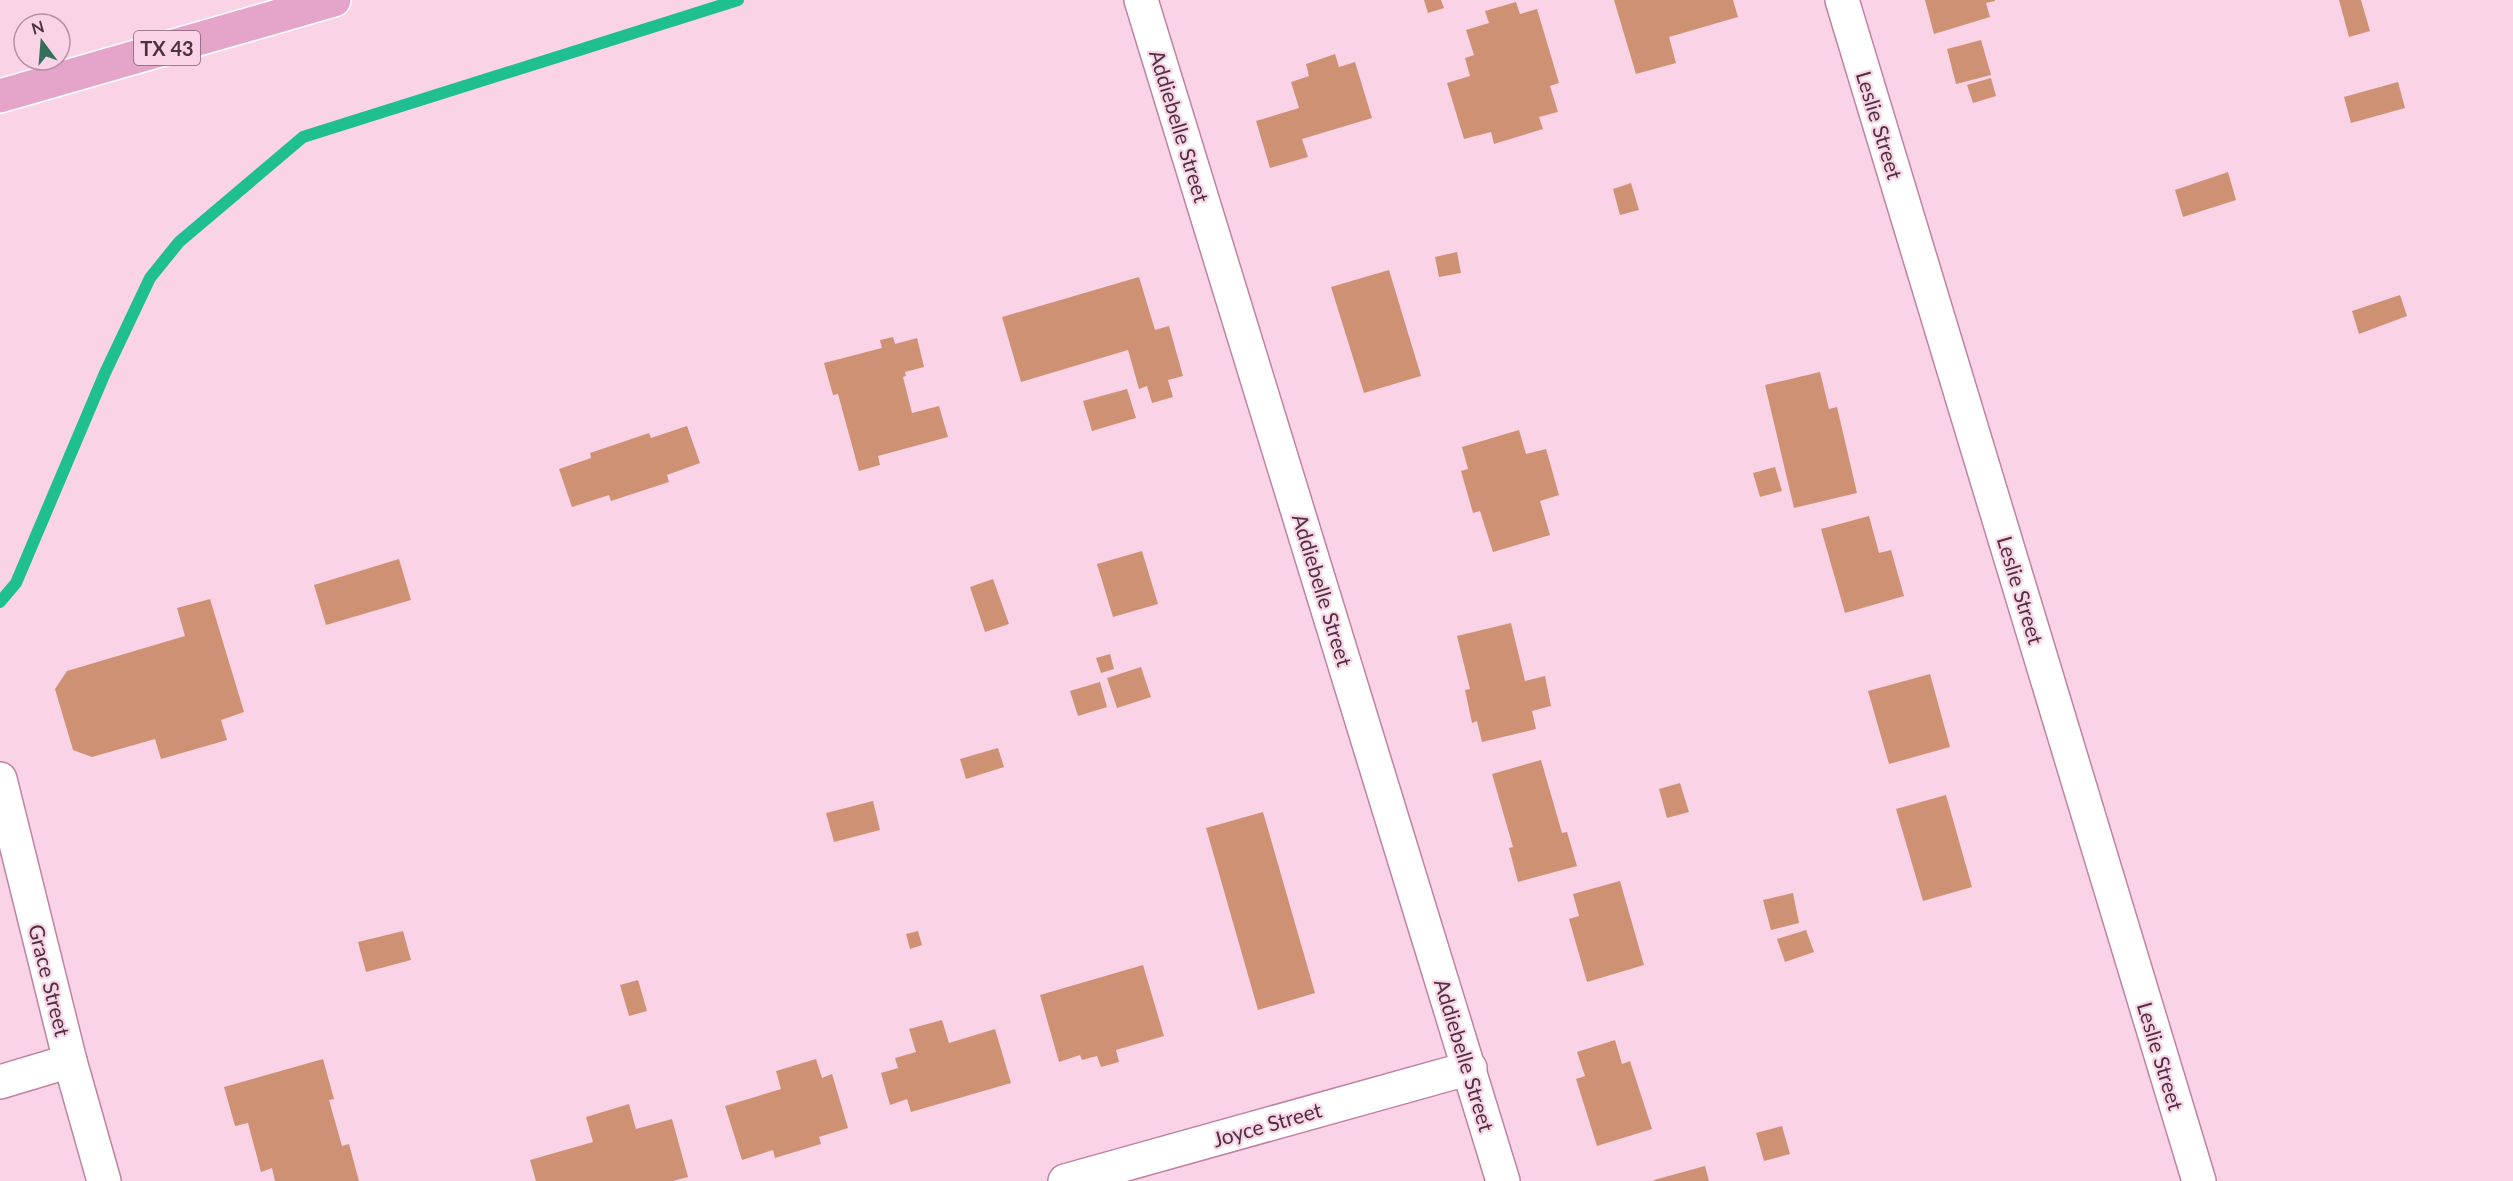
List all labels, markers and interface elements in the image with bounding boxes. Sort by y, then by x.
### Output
north arrow [12,12,72,72]
text: N [29,16,46,38]
road number: TX 43 [134,31,200,65]
street label: Addiebelle Street [1145,47,1215,206]
street label: Leslie Street [1852,68,1908,183]
street label: Addiebelle Street [1288,511,1358,670]
street label: Leslie Street [1993,533,2049,648]
street label: Grace Street [24,921,76,1039]
street label: Addiebelle Street [1430,976,1500,1135]
street label: Leslie Street [2133,999,2189,1114]
street label: Joyce Street [1210,1096,1325,1151]

